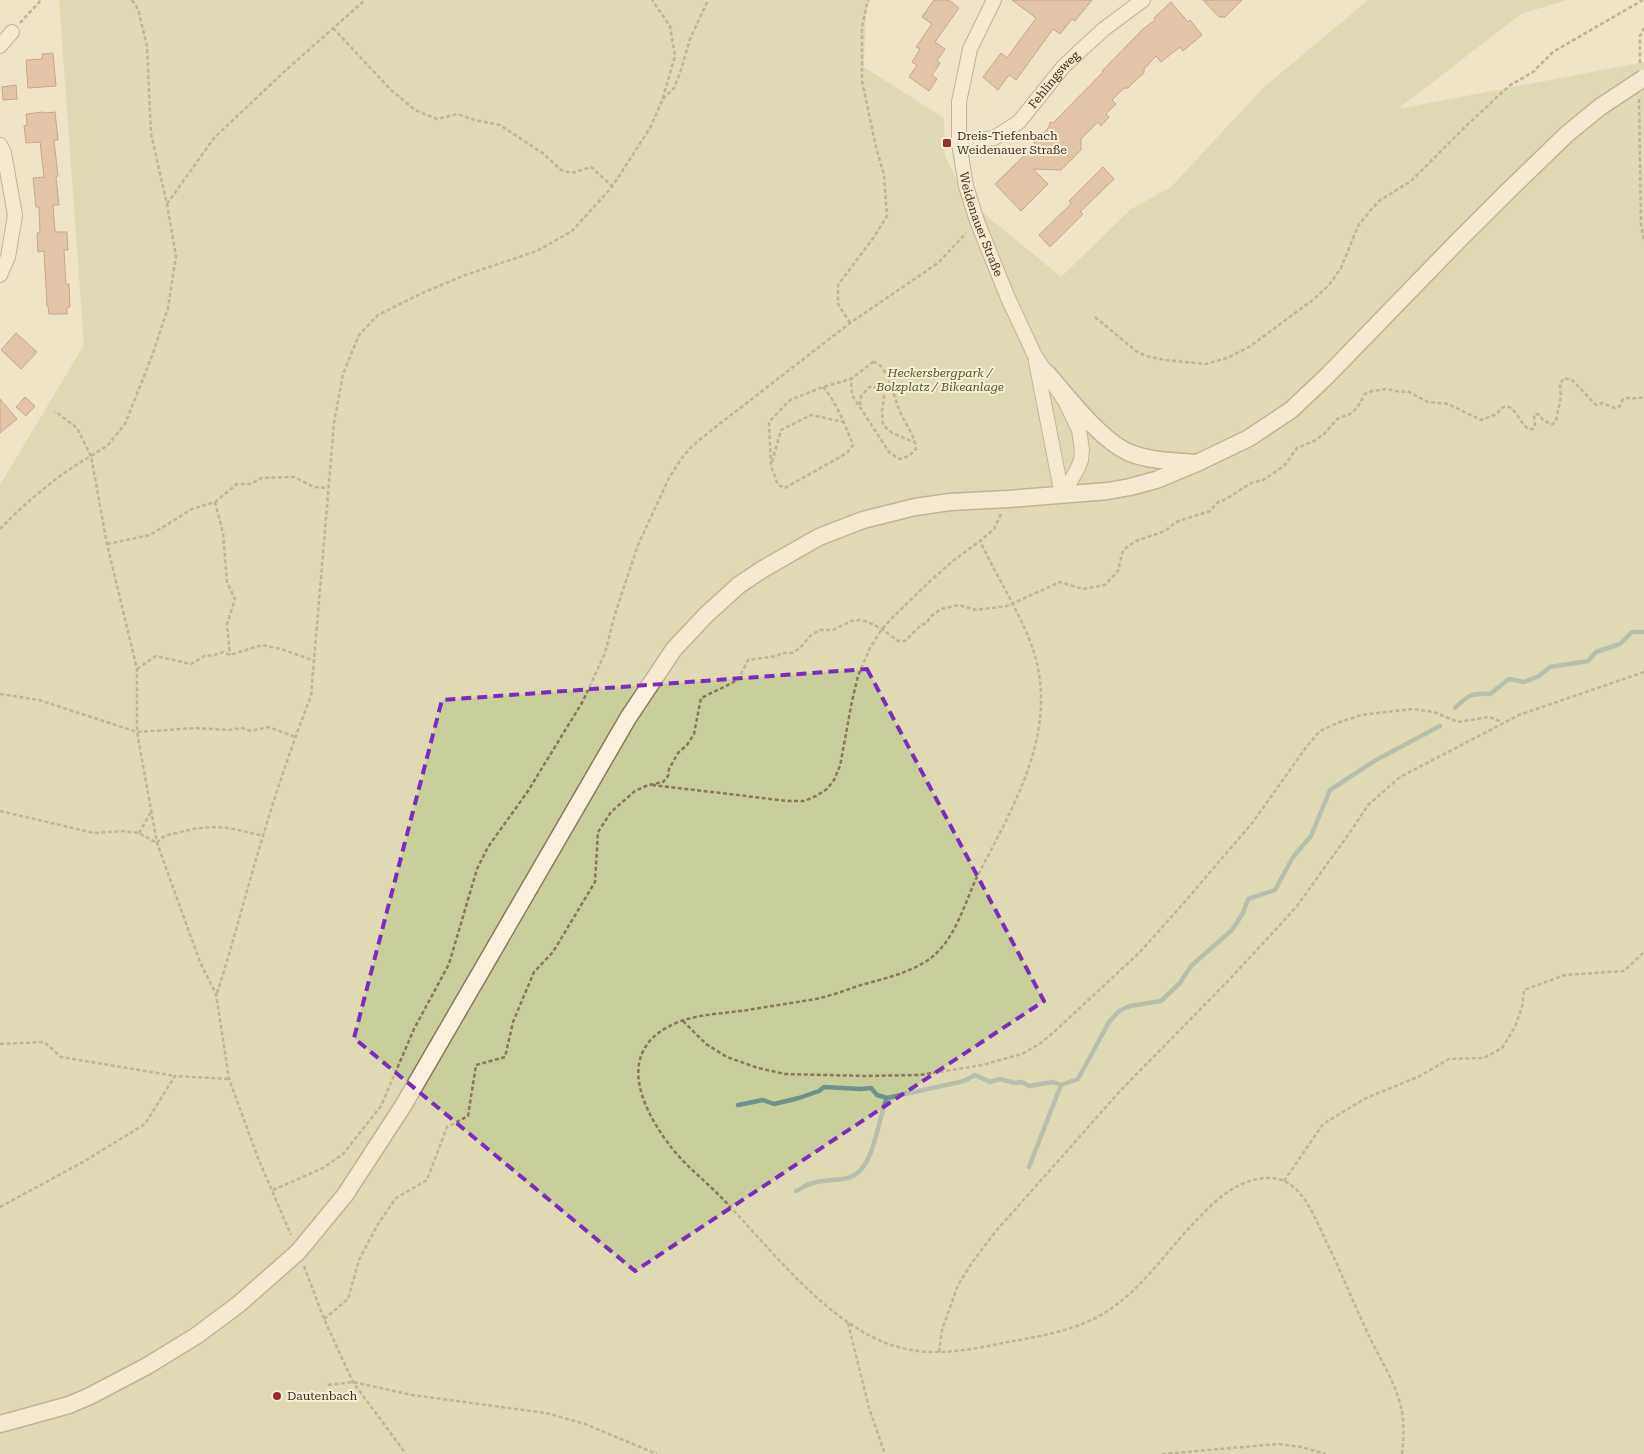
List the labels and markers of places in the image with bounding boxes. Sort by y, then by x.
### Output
place label: Dreis-Tiefenbach Weidenauer Straße [957,129,1067,157]
marker: Dreis-Tiefenbach Weidenauer Straße [941,137,953,149]
place label: Dautenbach [287,1389,357,1403]
marker: Dautenbach [271,1390,283,1402]

